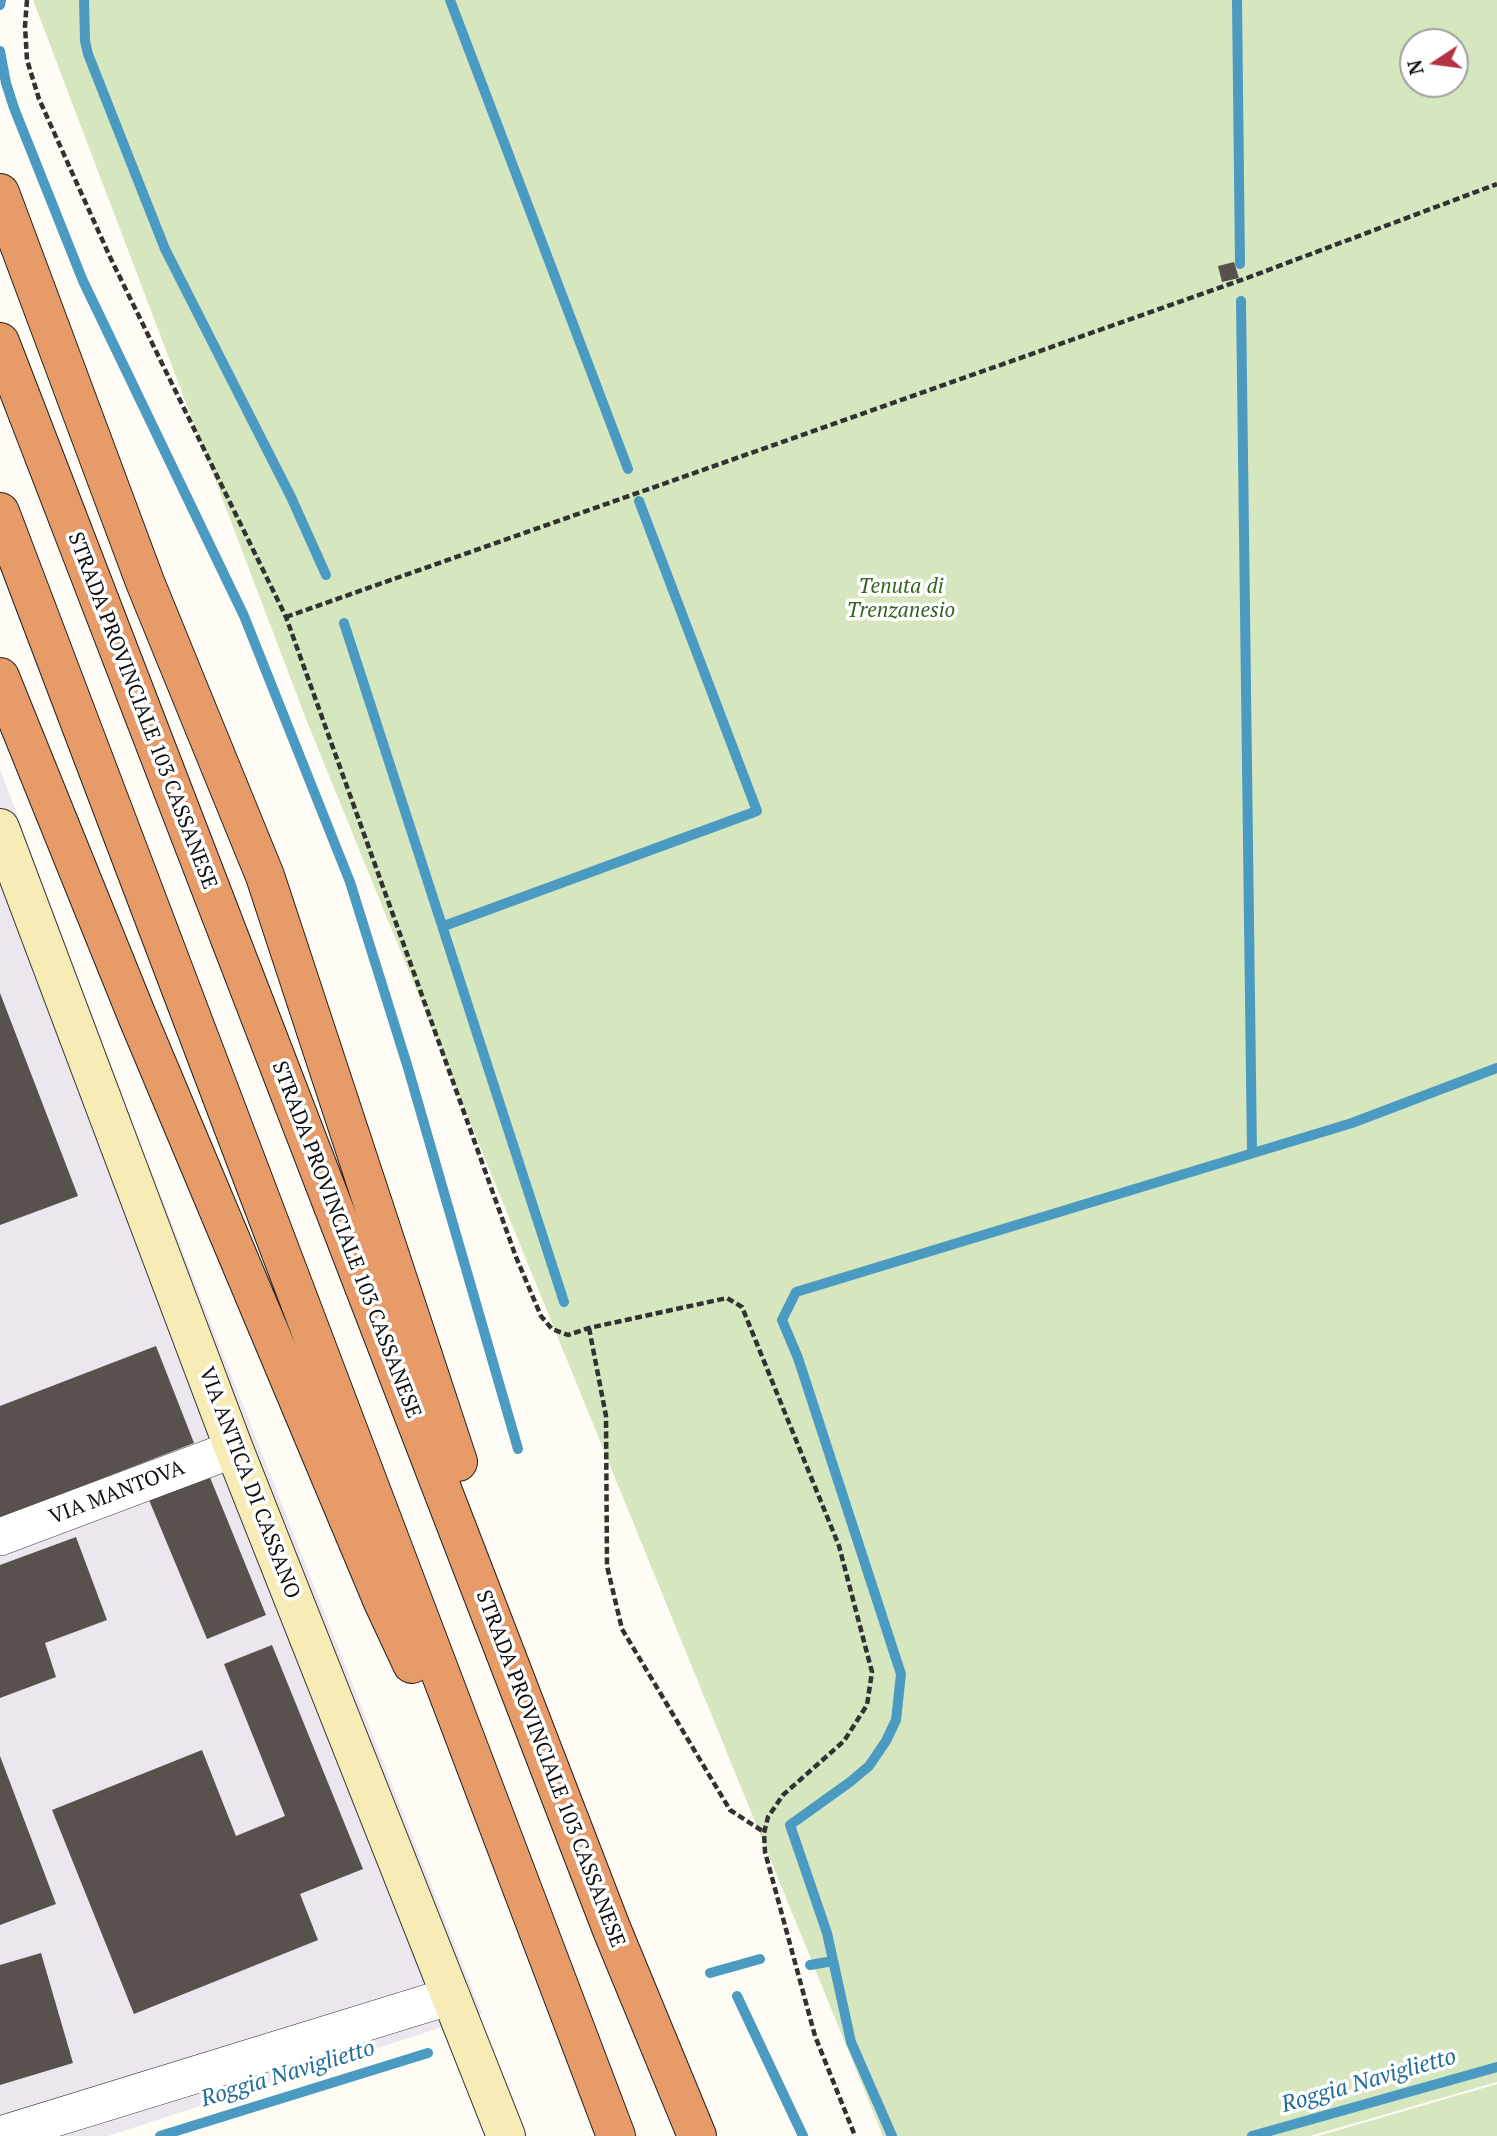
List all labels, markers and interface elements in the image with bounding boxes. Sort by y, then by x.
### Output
north arrow [1399,28,1469,98]
text: N [1401,58,1429,77]
street label: STRADA PROVINCIALE 103 CASSANESE [62,529,222,893]
park label: Tenuta di Trenzanesio [847,574,955,624]
street label: STRADA PROVINCIALE 103 CASSANESE [266,1058,426,1422]
street label: VIA ANTICA DI CASSANO [193,1364,305,1602]
street label: VIA MANTOVA [46,1456,188,1530]
street label: STRADA PROVINCIALE 103 CASSANESE [470,1587,630,1951]
water label: Roggia Naviglietto [198,2034,378,2114]
water label: Roggia Naviglietto [1278,2043,1460,2119]

